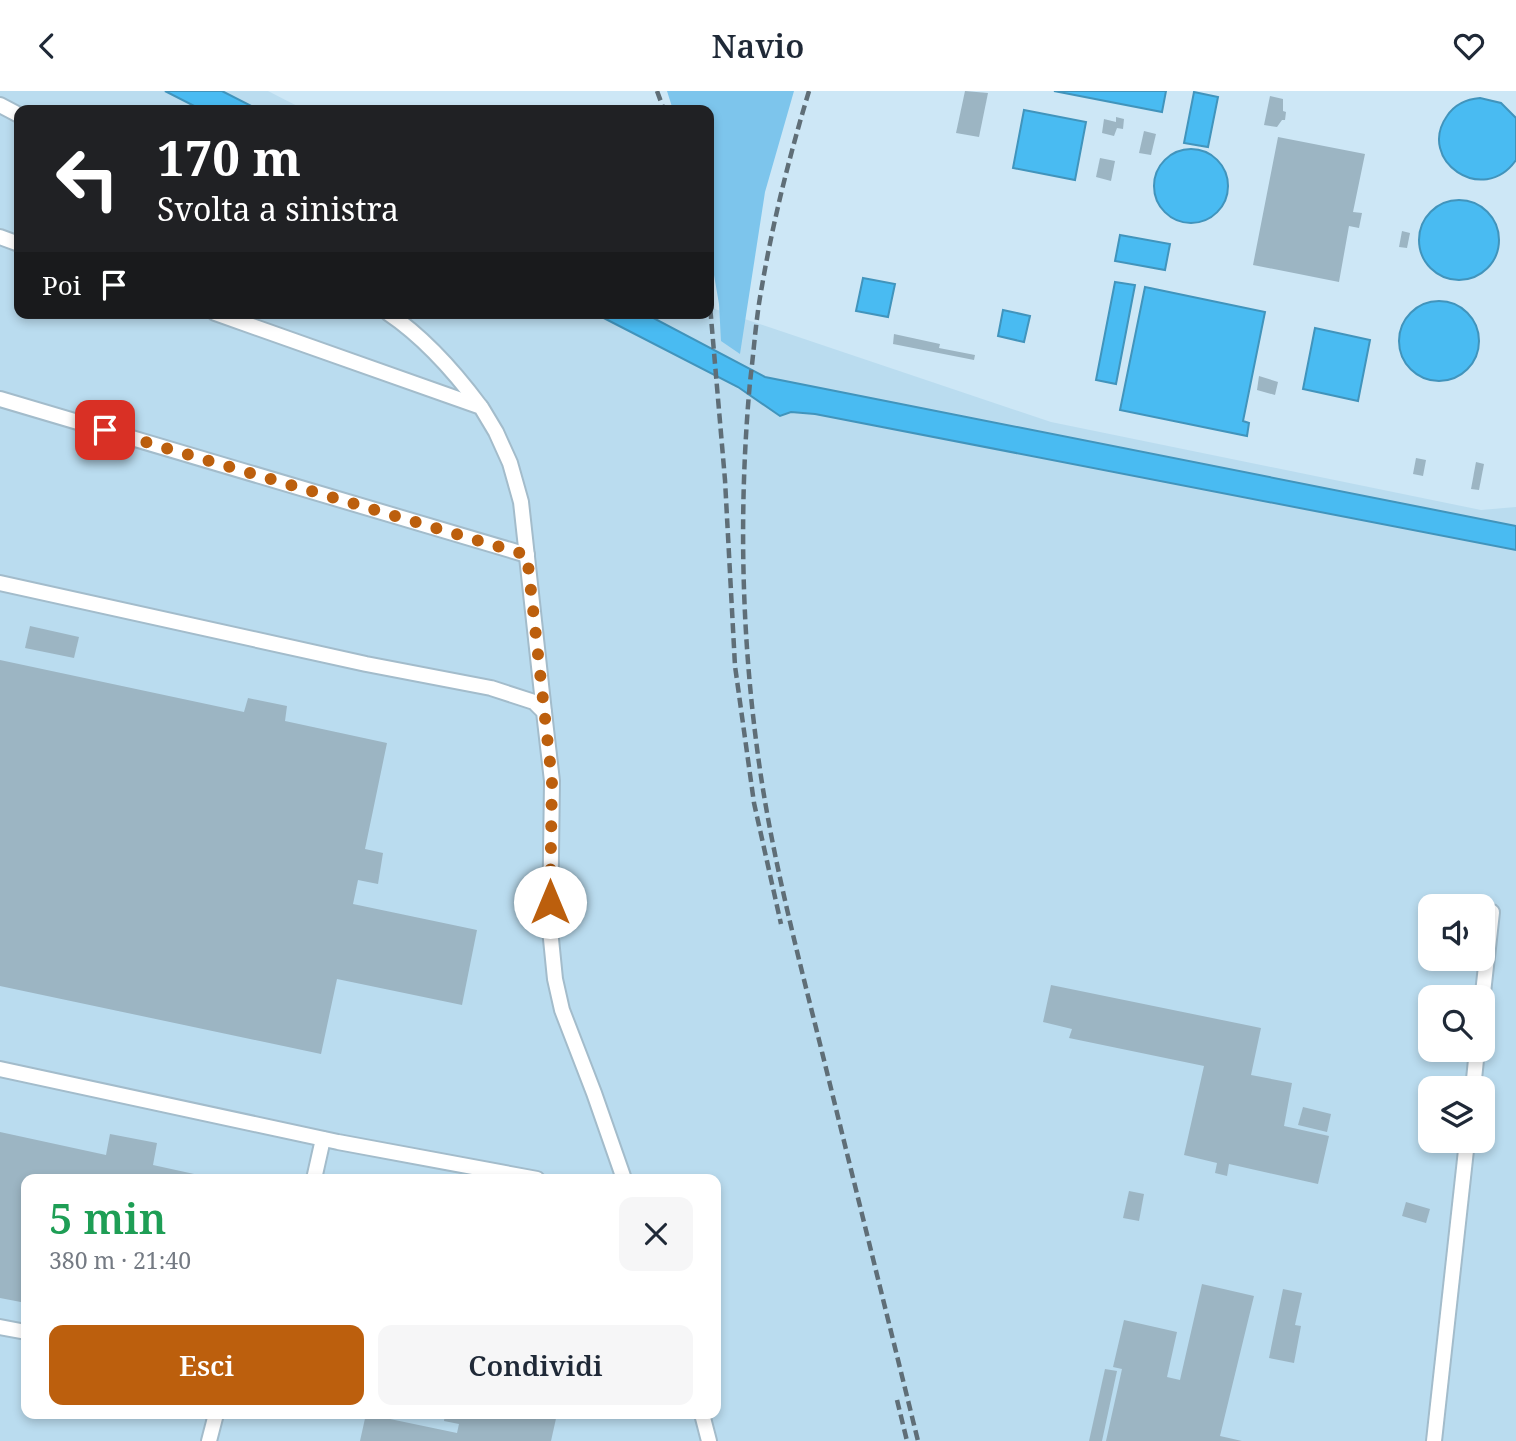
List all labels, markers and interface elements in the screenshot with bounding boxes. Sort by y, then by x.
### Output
text: Navio [712,24,804,67]
icon: back [28,27,66,65]
icon: heart [1450,27,1488,65]
text: 170 m [157,124,301,190]
icon: left [42,133,133,224]
text: Svolta a sinistra [157,187,399,230]
icon: arrive [95,266,133,304]
text: Poi [42,267,81,303]
pin [75,400,135,460]
icon: arrive [86,411,124,449]
position arrow [513,865,587,939]
map controls [1418,894,1495,1153]
button: sound [1418,894,1495,971]
button: search [1418,985,1495,1062]
button: layers [1418,1076,1495,1153]
text: 5 min [49,1189,166,1246]
button: close [619,1197,693,1271]
text: 380 m · 21:40 [49,1244,191,1276]
button: Esci [49,1325,364,1405]
button: Condividi [378,1325,693,1405]

